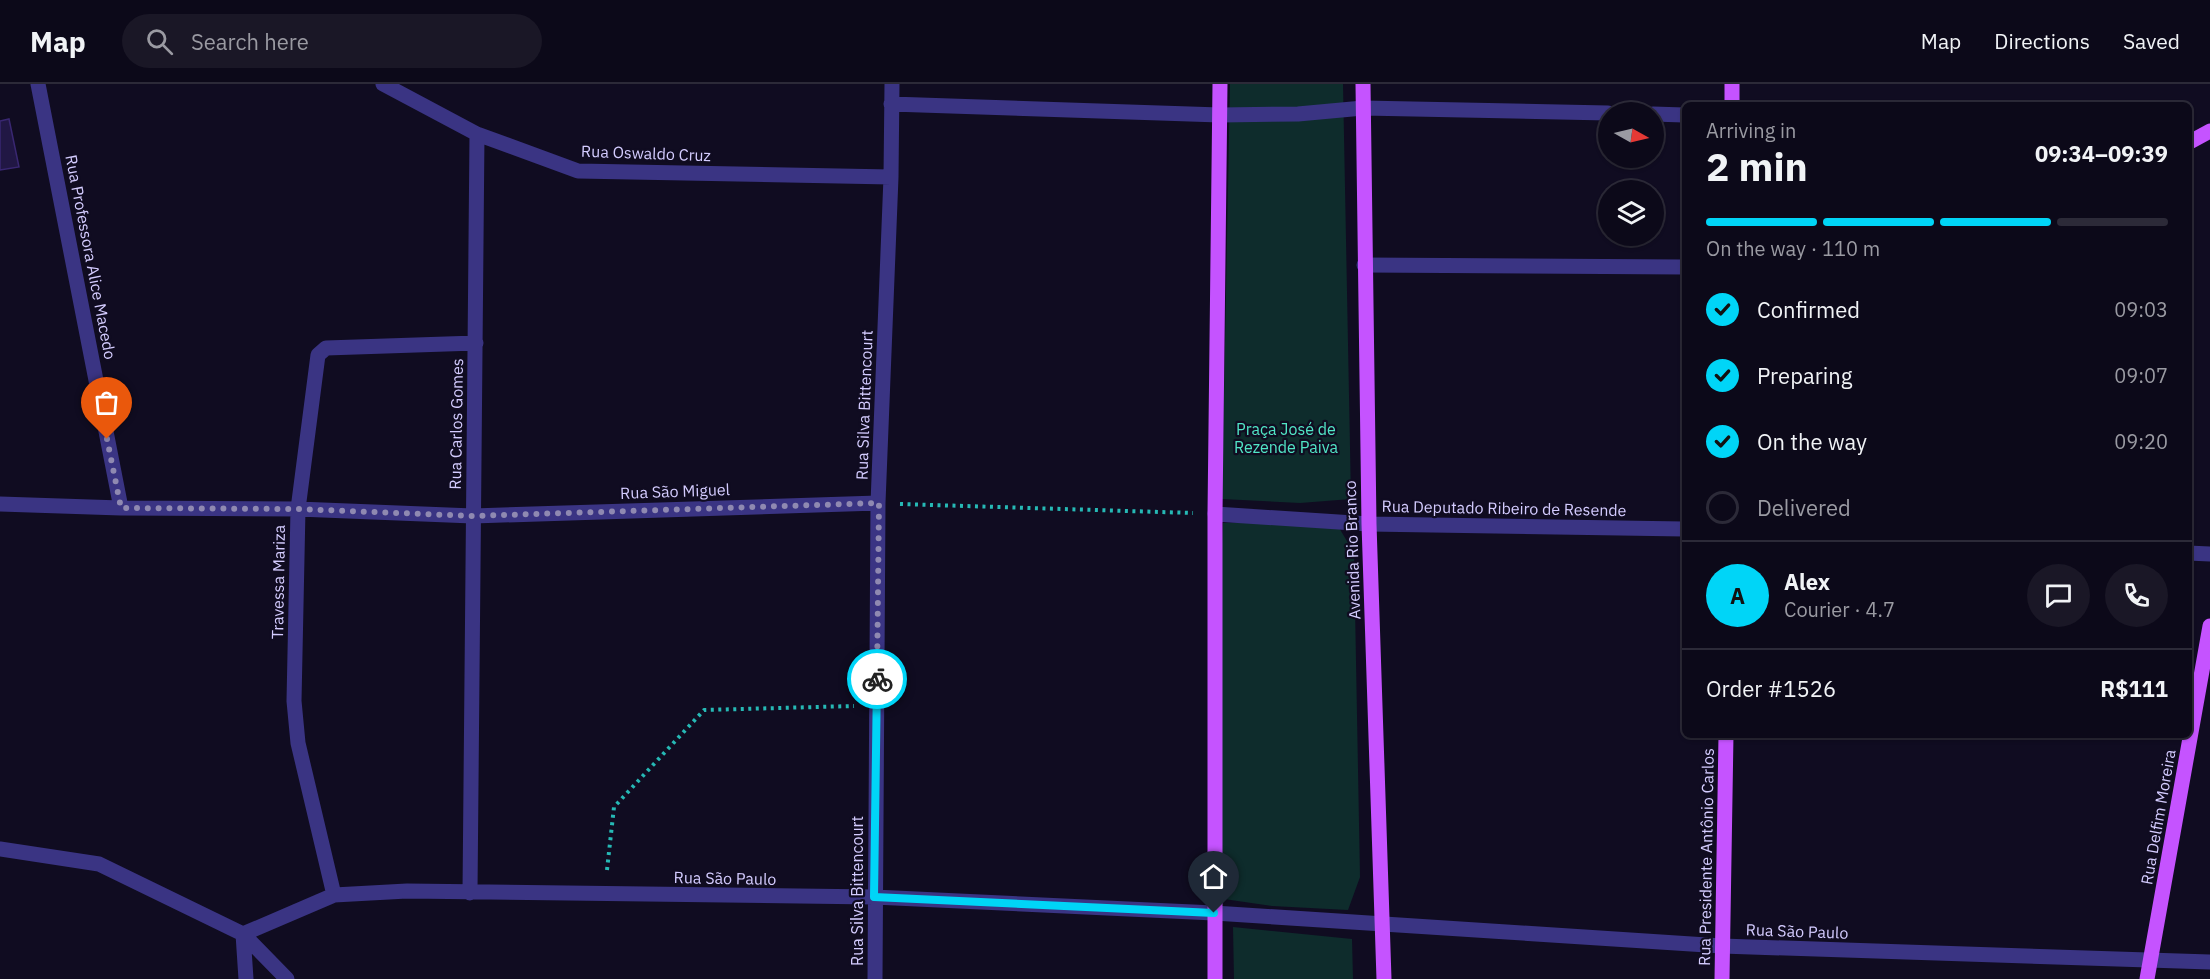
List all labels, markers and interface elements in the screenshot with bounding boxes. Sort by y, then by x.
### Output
search box [122,14,542,68]
text: Map [30,23,86,60]
icon: search [143,25,176,58]
text: Search here [191,27,309,56]
text: Map [1921,27,1961,55]
text: Directions [1994,27,2090,55]
text: Saved [2123,27,2180,55]
north arrow [1598,102,1664,168]
map controls [1598,102,1664,246]
text: Arriving in [1706,117,1796,144]
text: 09:34–09:39 [2035,139,2168,168]
street label: Rua Oswaldo Cruz [581,141,711,165]
text: 2 min [1706,141,1808,192]
street label: Rua Professora Alice Macedo [61,153,121,361]
button: layers [1598,180,1664,246]
text: On the way · 110 m [1706,235,1880,262]
icon: check [1706,293,1739,326]
text: Confirmed [1757,295,1860,324]
text: 09:03 [2114,296,2168,323]
street label: Rua Silva Bittencourt [851,330,877,480]
street label: Rua Carlos Gomes [445,358,467,490]
icon: check [1706,359,1739,392]
text: Preparing [1757,361,1852,390]
text: 09:07 [2114,362,2168,389]
pin [81,377,132,439]
icon: bag [90,386,123,419]
park label: Praça José de Rezende Paiva [1234,419,1338,457]
icon: check [1706,425,1739,458]
text: On the way [1757,427,1867,456]
text: 09:20 [2114,428,2168,455]
street label: Rua São Miguel [620,479,730,503]
street label: Avenida Rio Branco [1340,480,1364,620]
text: Delivered [1757,493,1851,522]
street label: Rua Deputado Ribeiro de Resende [1381,496,1627,520]
street label: Travessa Mariza [267,524,289,639]
button: chat [2027,564,2090,627]
button: phone [2105,564,2168,627]
text: Alex [1784,567,1830,596]
text: A [1730,581,1745,610]
text: Courier · 4.7 [1784,596,1895,623]
courier [847,649,907,709]
icon: bike [861,663,894,696]
text: Order #1526 [1706,674,1836,703]
text: R$111 [2100,674,2168,703]
street label: Rua Delfim Moreira [2136,747,2180,886]
street label: Rua Presidente Antônio Carlos [1694,748,1718,966]
street label: Rua Silva Bittencourt [847,816,867,966]
pin [1188,851,1239,913]
icon: home [1197,860,1230,893]
street label: Rua São Paulo [673,867,777,889]
street label: Rua São Paulo [1745,919,1849,943]

